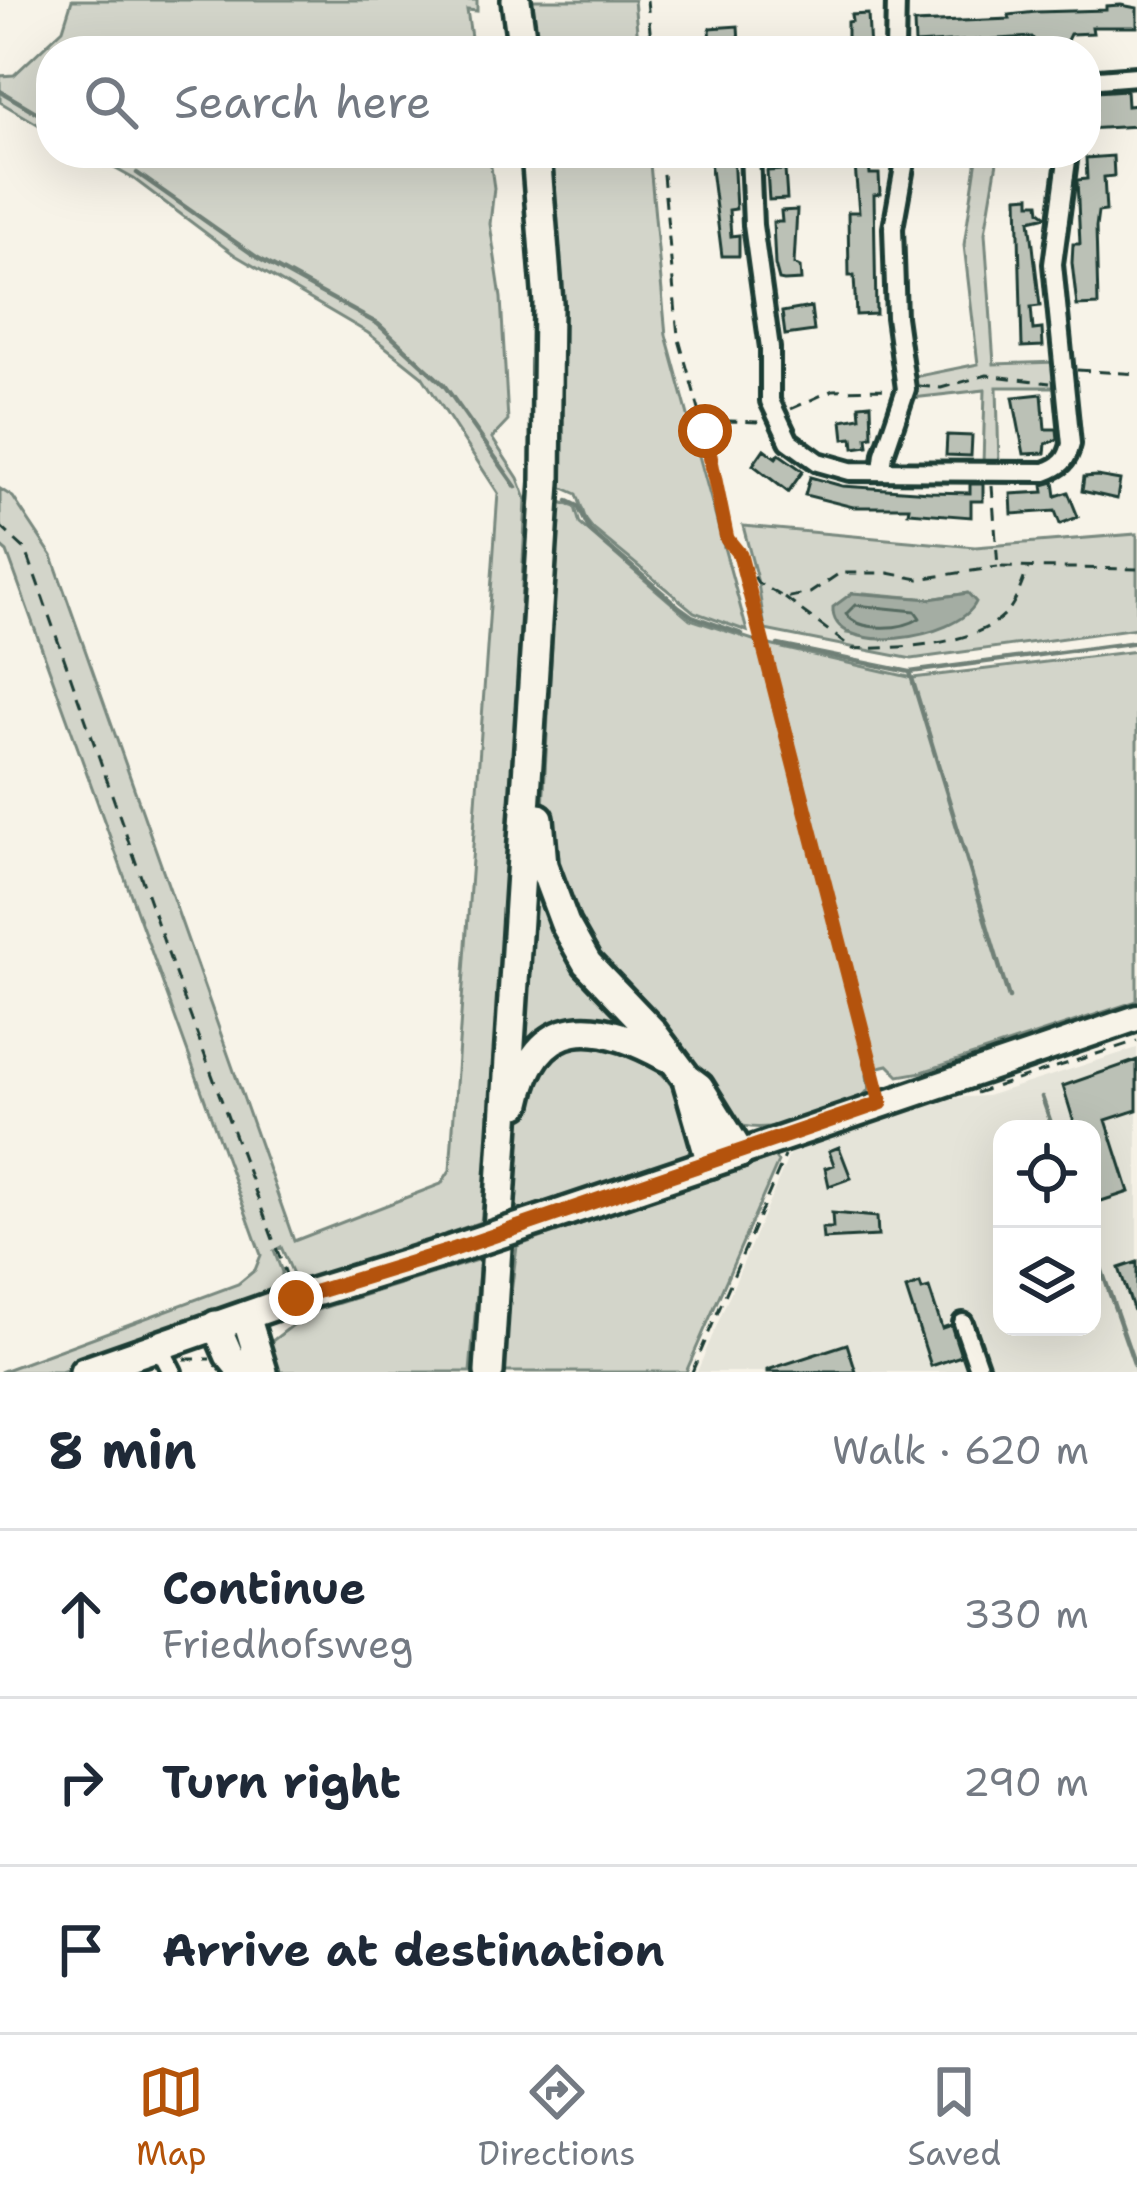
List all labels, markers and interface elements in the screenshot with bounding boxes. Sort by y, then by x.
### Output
search box [36,36,1101,168]
icon: search [78,69,144,135]
text: Search here [174,72,431,132]
route start [678,404,732,458]
map controls [993,1120,1101,1336]
button: locate [993,1120,1101,1228]
button: layers [993,1228,1101,1336]
route end [269,1271,323,1325]
text: 8 min [48,1416,197,1484]
text: Walk · 620 m [832,1424,1089,1476]
text: Continue [162,1558,366,1618]
icon: ahead [48,1581,114,1647]
text: 330 m [963,1588,1089,1640]
text: Friedhofsweg [162,1618,413,1670]
icon: right [48,1749,114,1815]
text: Turn right [162,1752,401,1812]
text: 290 m [963,1756,1089,1808]
icon: arrive [48,1917,114,1983]
text: Arrive at destination [162,1920,665,1980]
tab: Map [136,2059,207,2176]
tab: Directions [478,2059,636,2176]
tab: Saved [907,2059,1001,2176]

